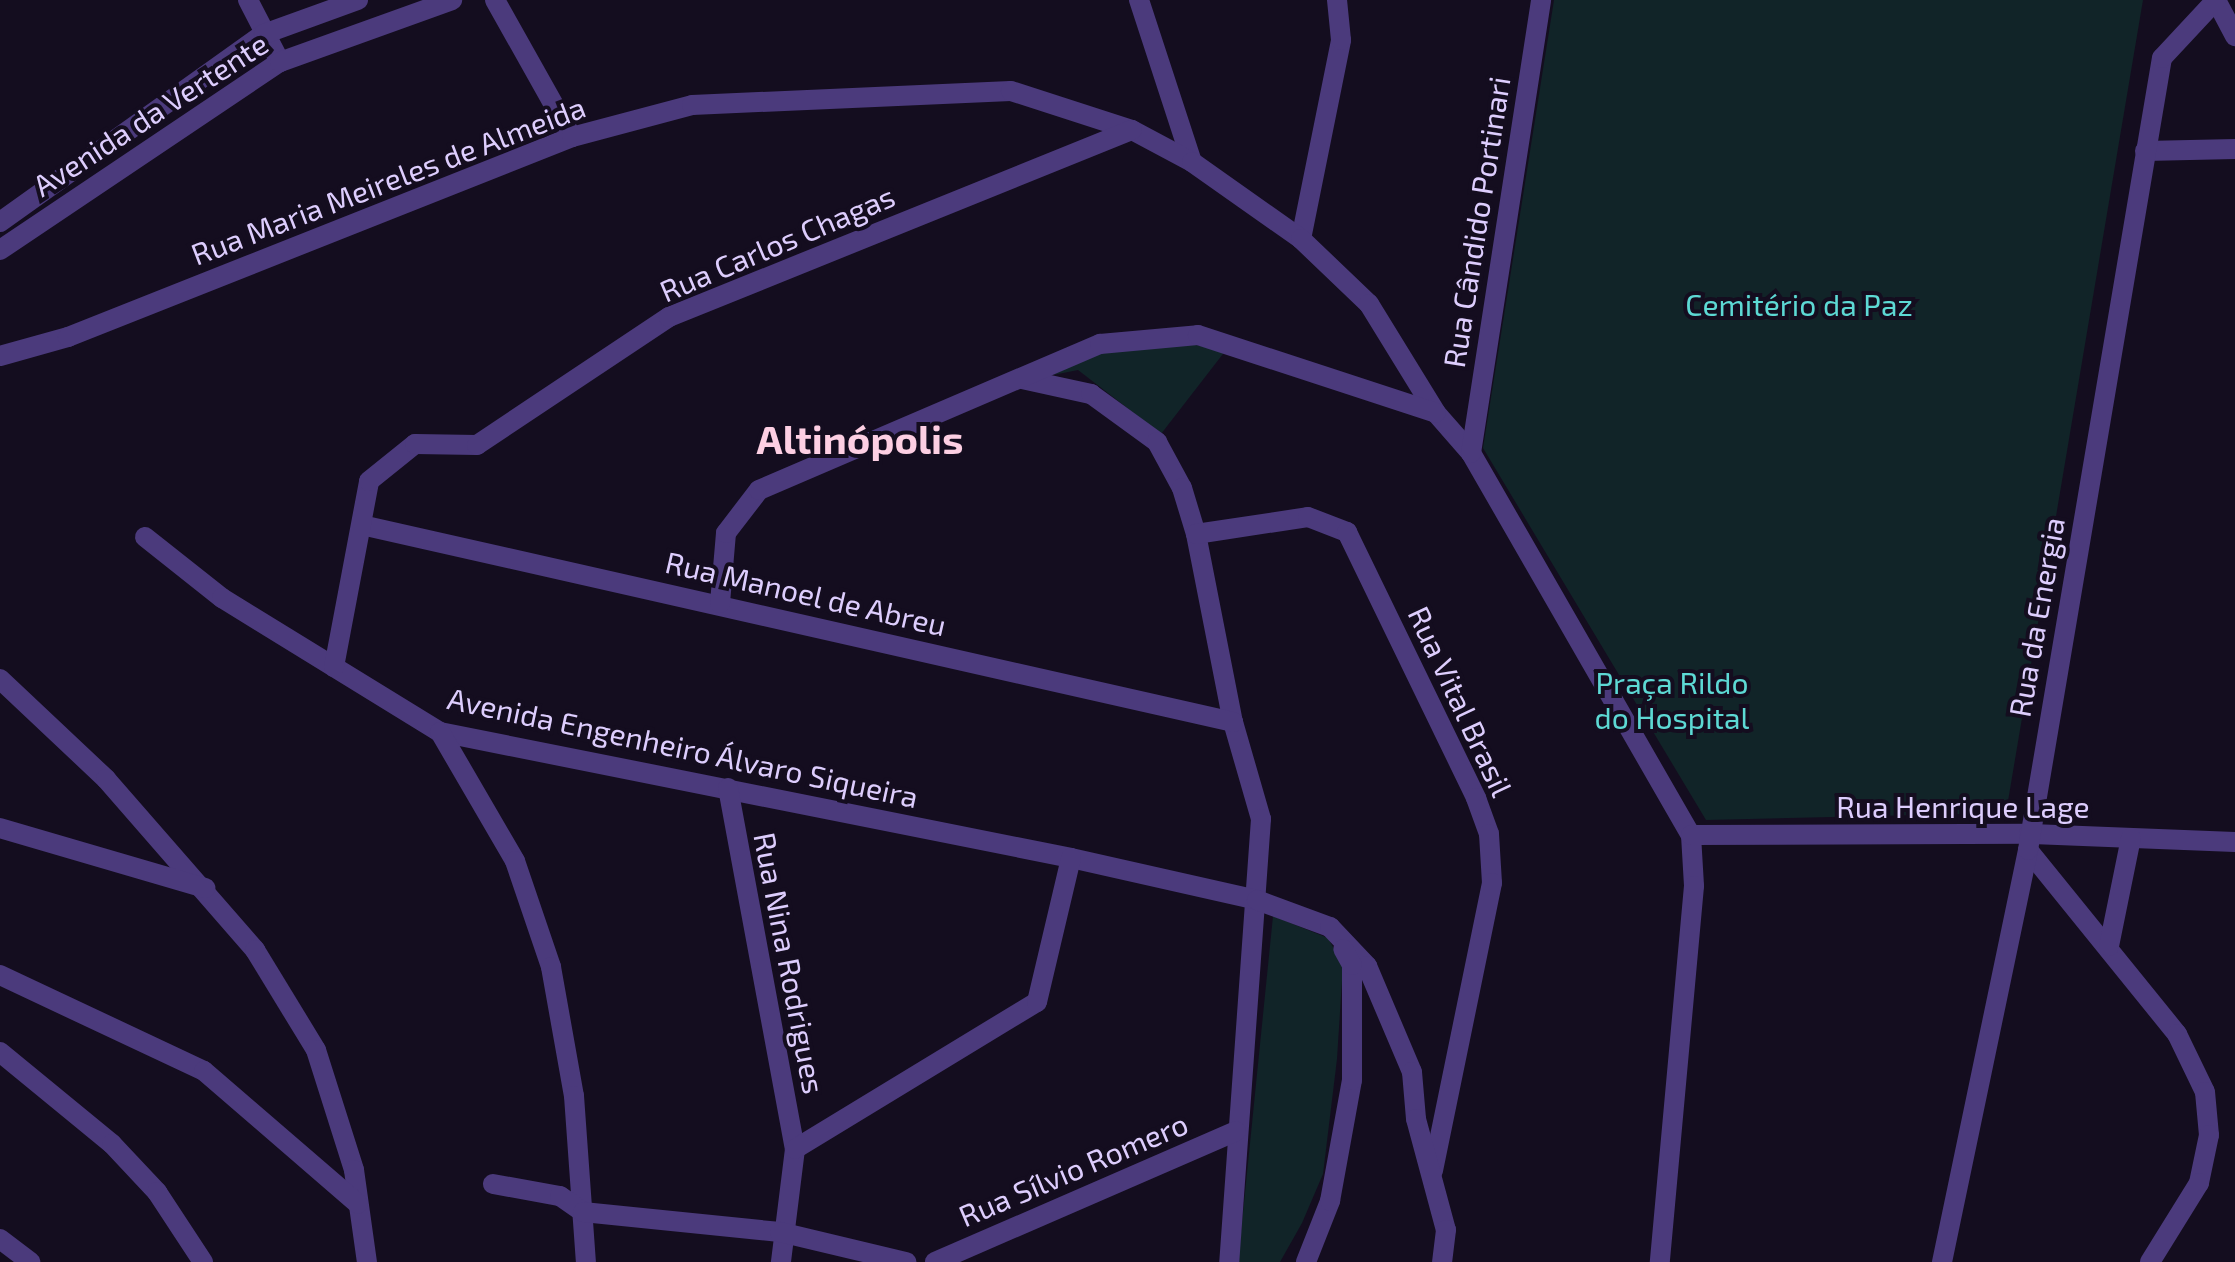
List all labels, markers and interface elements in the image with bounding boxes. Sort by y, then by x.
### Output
street label: Avenida da Vertente [26,24,274,204]
street label: Rua Cândido Portinari [1435,74,1517,370]
street label: Rua Maria Meireles de Almeida [186,88,590,272]
street label: Rua Carlos Chagas [654,177,900,309]
park label: Cemitério da Paz [1685,286,1913,322]
district label: Altinópolis [757,414,963,462]
street label: Rua da Energia [2001,514,2071,720]
street label: Rua Manoel de Abreu [661,543,951,643]
street label: Rua Vital Brasil [1401,600,1521,802]
park label: Praça Rildo do Hospital [1595,664,1749,734]
street label: Avenida Engenheiro Álvaro Siqueira [444,679,922,815]
street label: Rua Henrique Lage [1836,788,2090,824]
street label: Rua Nina Rodrigues [747,829,833,1097]
street label: Rua Sílvio Romero [953,1105,1193,1233]

